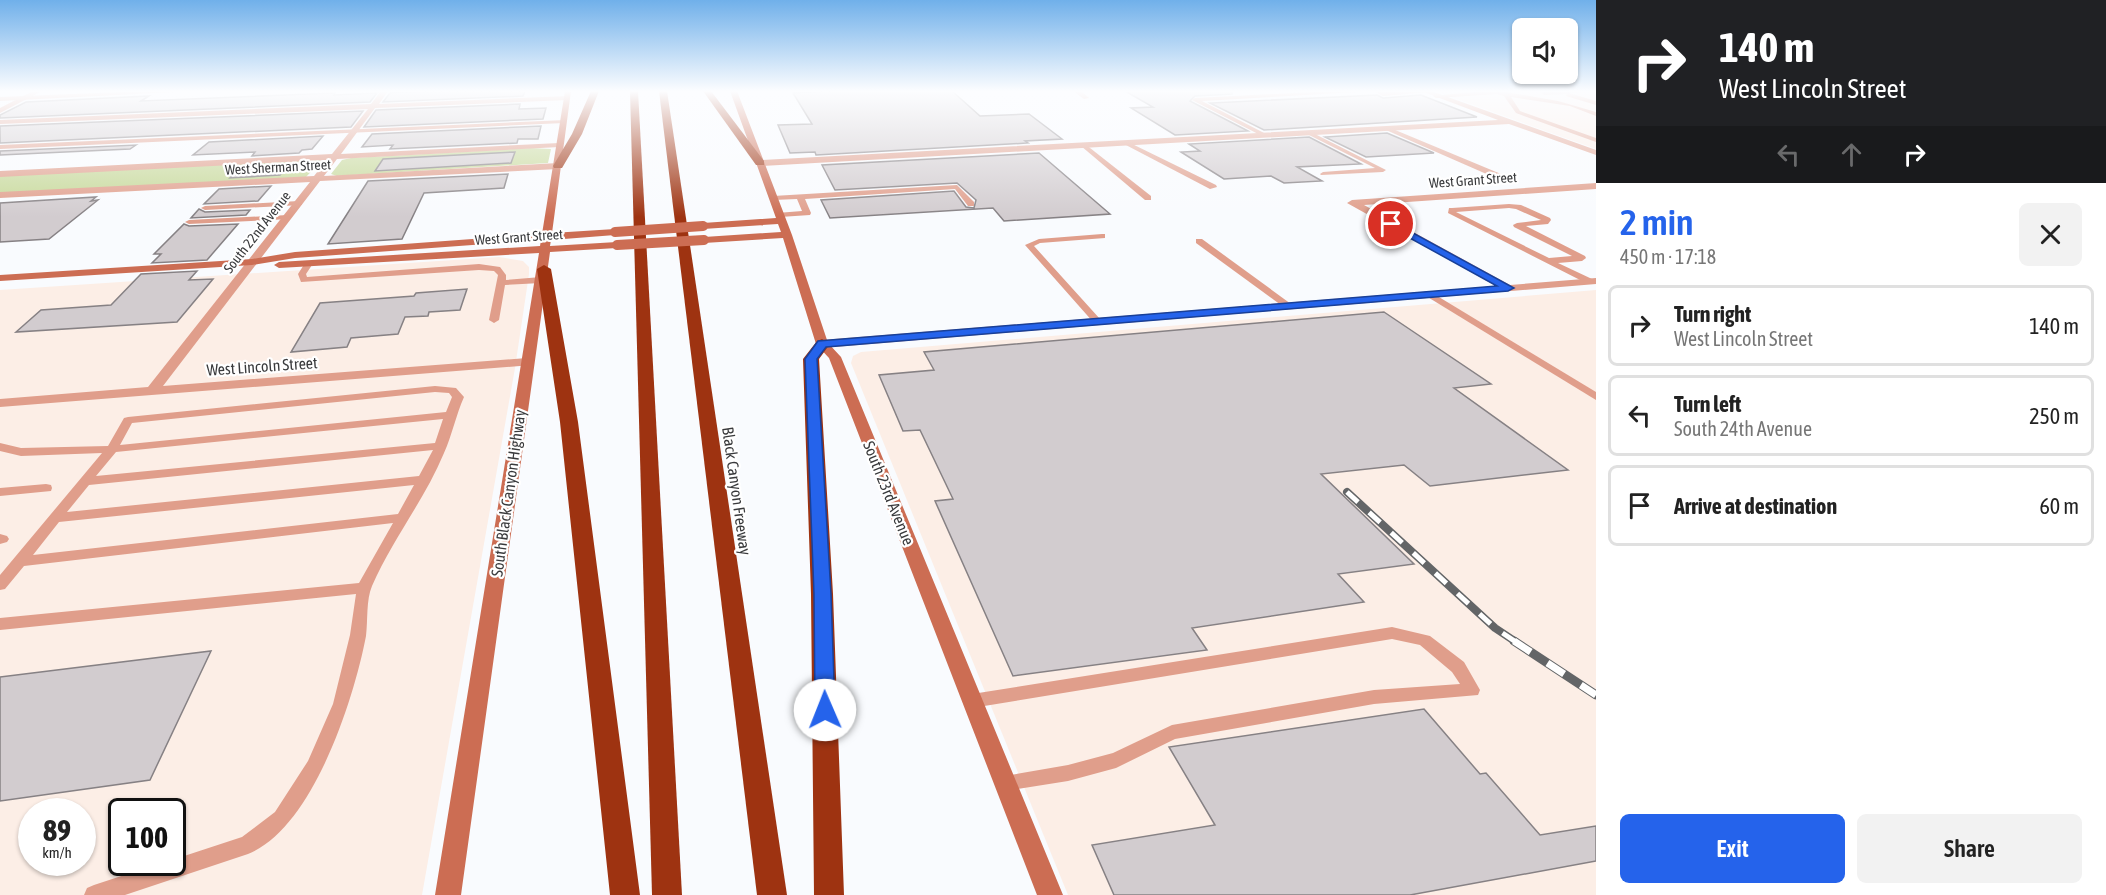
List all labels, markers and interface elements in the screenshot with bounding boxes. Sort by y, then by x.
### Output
map controls [1512,18,1578,84]
button: sound [1512,18,1578,84]
text: 140 m [1719,23,1814,71]
icon: right [1620,24,1698,102]
text: West Lincoln Street [1719,73,1907,104]
icon: left [1772,138,1805,171]
icon: ahead [1835,138,1868,171]
icon: right [1898,138,1931,171]
street label: West Sherman Street [225,156,331,178]
street label: West Grant Street [1428,169,1518,191]
street label: South 22nd Avenue [220,188,294,276]
pin [1365,198,1416,249]
text: 2 min [1620,201,1694,243]
button: close [2019,203,2082,266]
icon: arrive [1374,207,1407,240]
street label: West Grant Street [474,226,564,248]
text: 450 m · 17:18 [1620,245,1716,268]
text: Turn right [1674,301,1751,327]
icon: right [1623,309,1656,342]
text: 140 m [2029,313,2079,339]
text: West Lincoln Street [1674,327,1813,350]
street label: West Lincoln Street [206,353,318,379]
text: Turn left [1674,391,1741,417]
icon: left [1623,399,1656,432]
text: 250 m [2029,403,2079,429]
street label: South Black Canyon Highway [487,408,530,578]
text: South 24th Avenue [1674,417,1812,440]
street label: Black Canyon Freeway [718,426,755,557]
street label: South 23rd Avenue [860,438,918,548]
icon: arrive [1623,489,1656,522]
text: Arrive at destination [1674,493,1837,519]
text: 60 m [2039,493,2079,519]
position arrow [793,678,857,742]
speed limit sign: 100 [108,798,186,876]
text: 89 [43,813,71,847]
button: Exit [1620,814,1845,883]
button: Share [1857,814,2082,883]
text: km/h [42,844,72,861]

